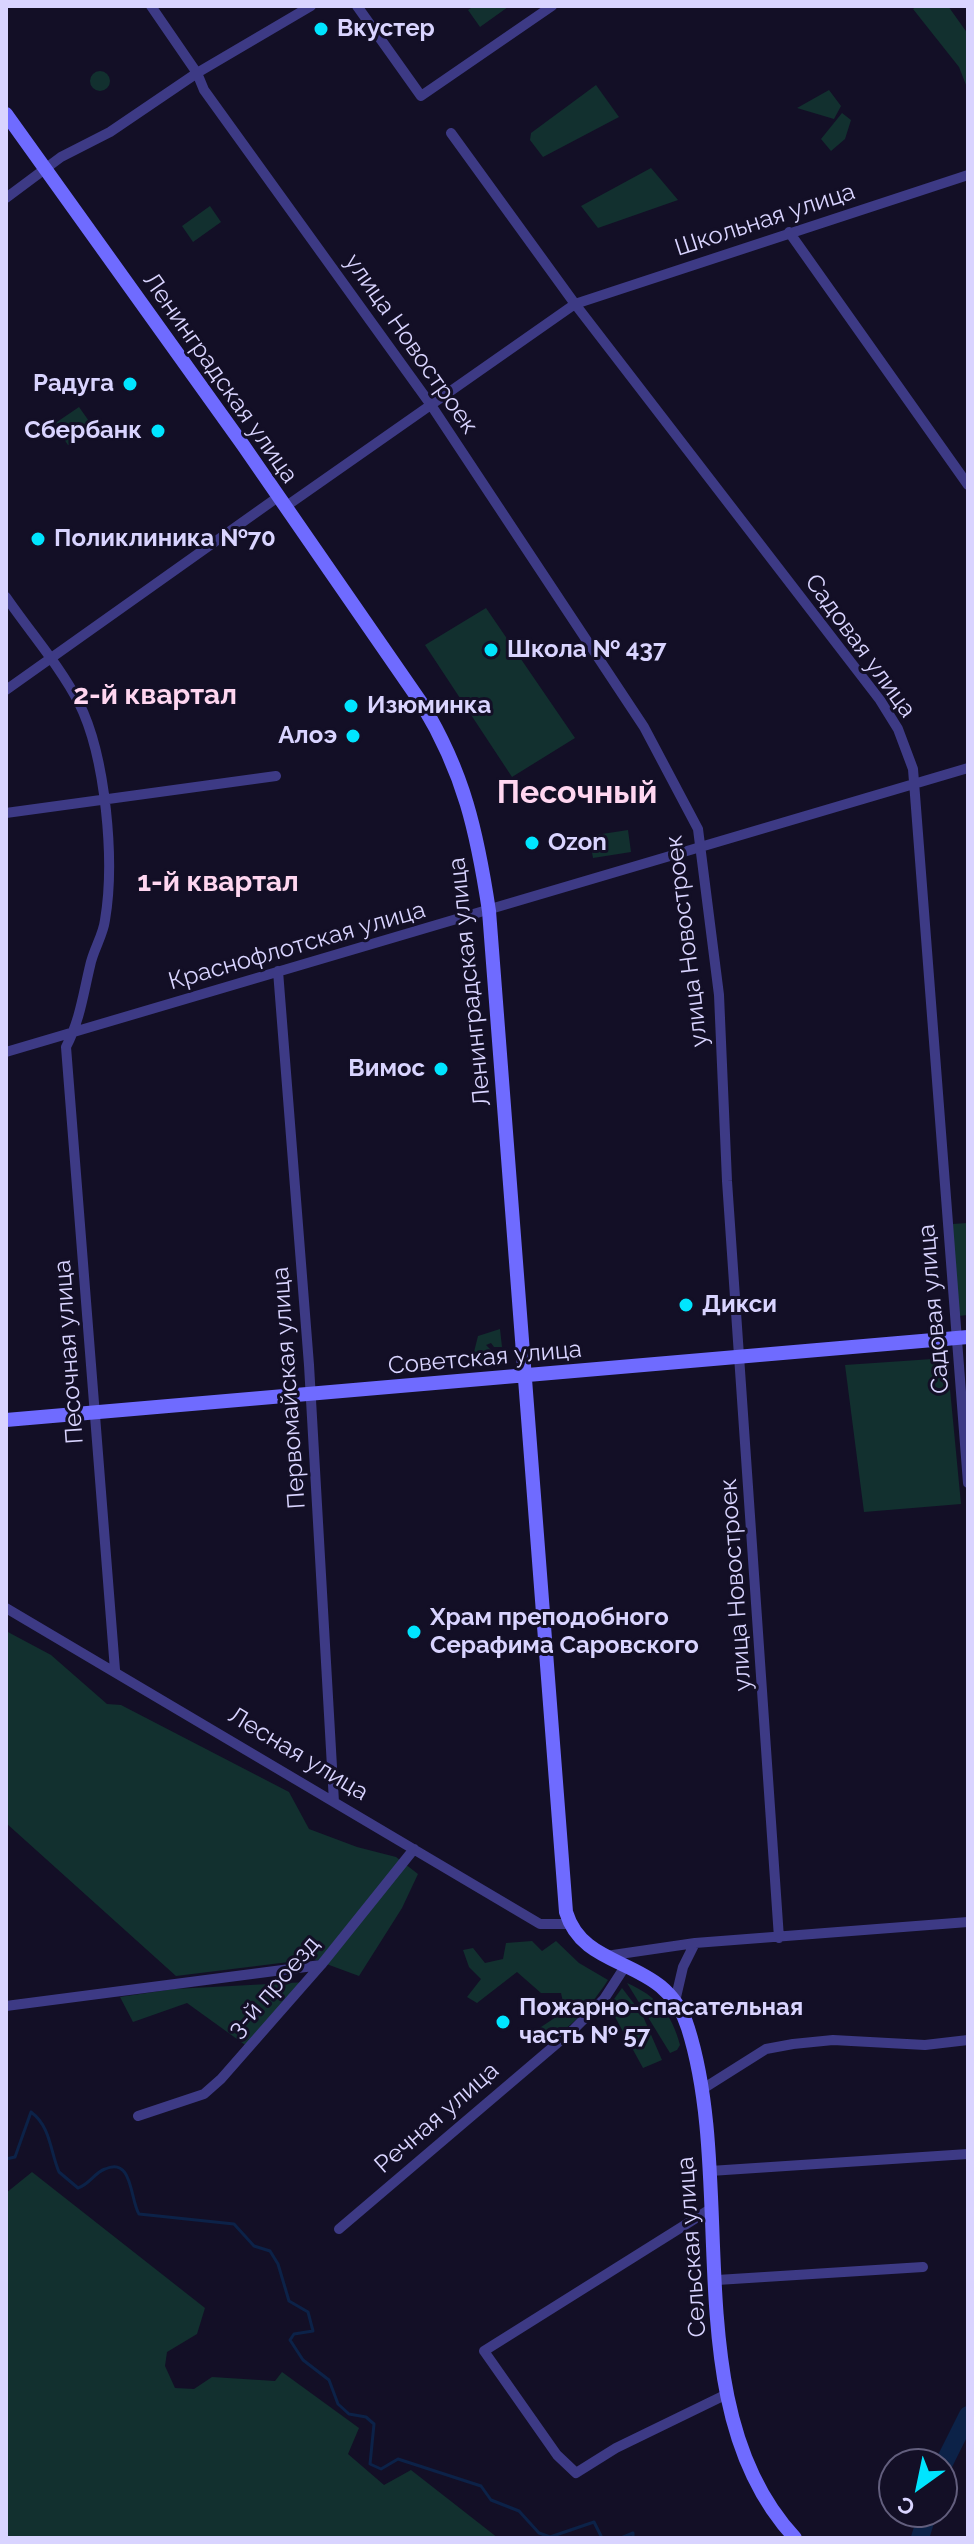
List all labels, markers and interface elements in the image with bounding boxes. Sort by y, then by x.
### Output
place label: Вкустер [337,15,435,43]
marker: Вкустер [312,20,330,38]
street label: Школьная улица [671,177,859,263]
street label: улица Новостроек [338,248,484,440]
street label: Ленинградская улица [136,267,304,489]
place label: Радуга [33,370,114,398]
marker: Радуга [121,375,139,393]
place label: Сбербанк [24,417,142,445]
marker: Сбербанк [149,422,167,440]
place label: Поликлиника №70 [54,525,276,553]
marker: Поликлиника №70 [29,530,47,548]
street label: Садовая улица [798,569,922,723]
place label: Школа № 437 [507,636,666,664]
marker: Школа № 437 [482,641,500,659]
district label: 2-й квартал [73,679,237,713]
place label: Изюминка [367,692,491,720]
marker: Изюминка [342,697,360,715]
place label: Алоэ [278,722,337,750]
marker: Алоэ [344,727,362,745]
district label: Песочный [497,774,657,812]
place label: Ozon [548,829,607,857]
street label: улица Новостроек [660,833,714,1049]
marker: Ozon [523,834,541,852]
street label: Ленинградская улица [443,856,497,1108]
district label: 1-й квартал [137,866,299,900]
street label: Краснофлотская улица [165,896,429,996]
place label: Вимос [348,1055,425,1083]
marker: Вимос [432,1060,450,1078]
street label: Садовая улица [912,1223,956,1395]
street label: Песочная улица [48,1259,90,1445]
street label: Первомайская улица [266,1266,312,1510]
place label: Дикси [702,1291,777,1319]
marker: Дикси [677,1296,695,1314]
street label: Советская улица [387,1335,583,1381]
street label: улица Новостроек [714,1478,758,1692]
place label: Храм преподобного Серафима Саровского [430,1604,699,1660]
marker: Храм преподобного Серафима Саровского [405,1623,423,1641]
street label: Лесная улица [223,1701,373,1807]
street label: 3-й проезд [222,1930,326,2044]
place label: Пожарно-спасательная часть № 57 [519,1994,803,2050]
marker: Пожарно-спасательная часть № 57 [494,2013,512,2031]
street label: Речная улица [369,2056,505,2180]
street label: Сельская улица [671,2156,713,2338]
north arrow [878,2448,958,2528]
text: С [893,2491,919,2521]

